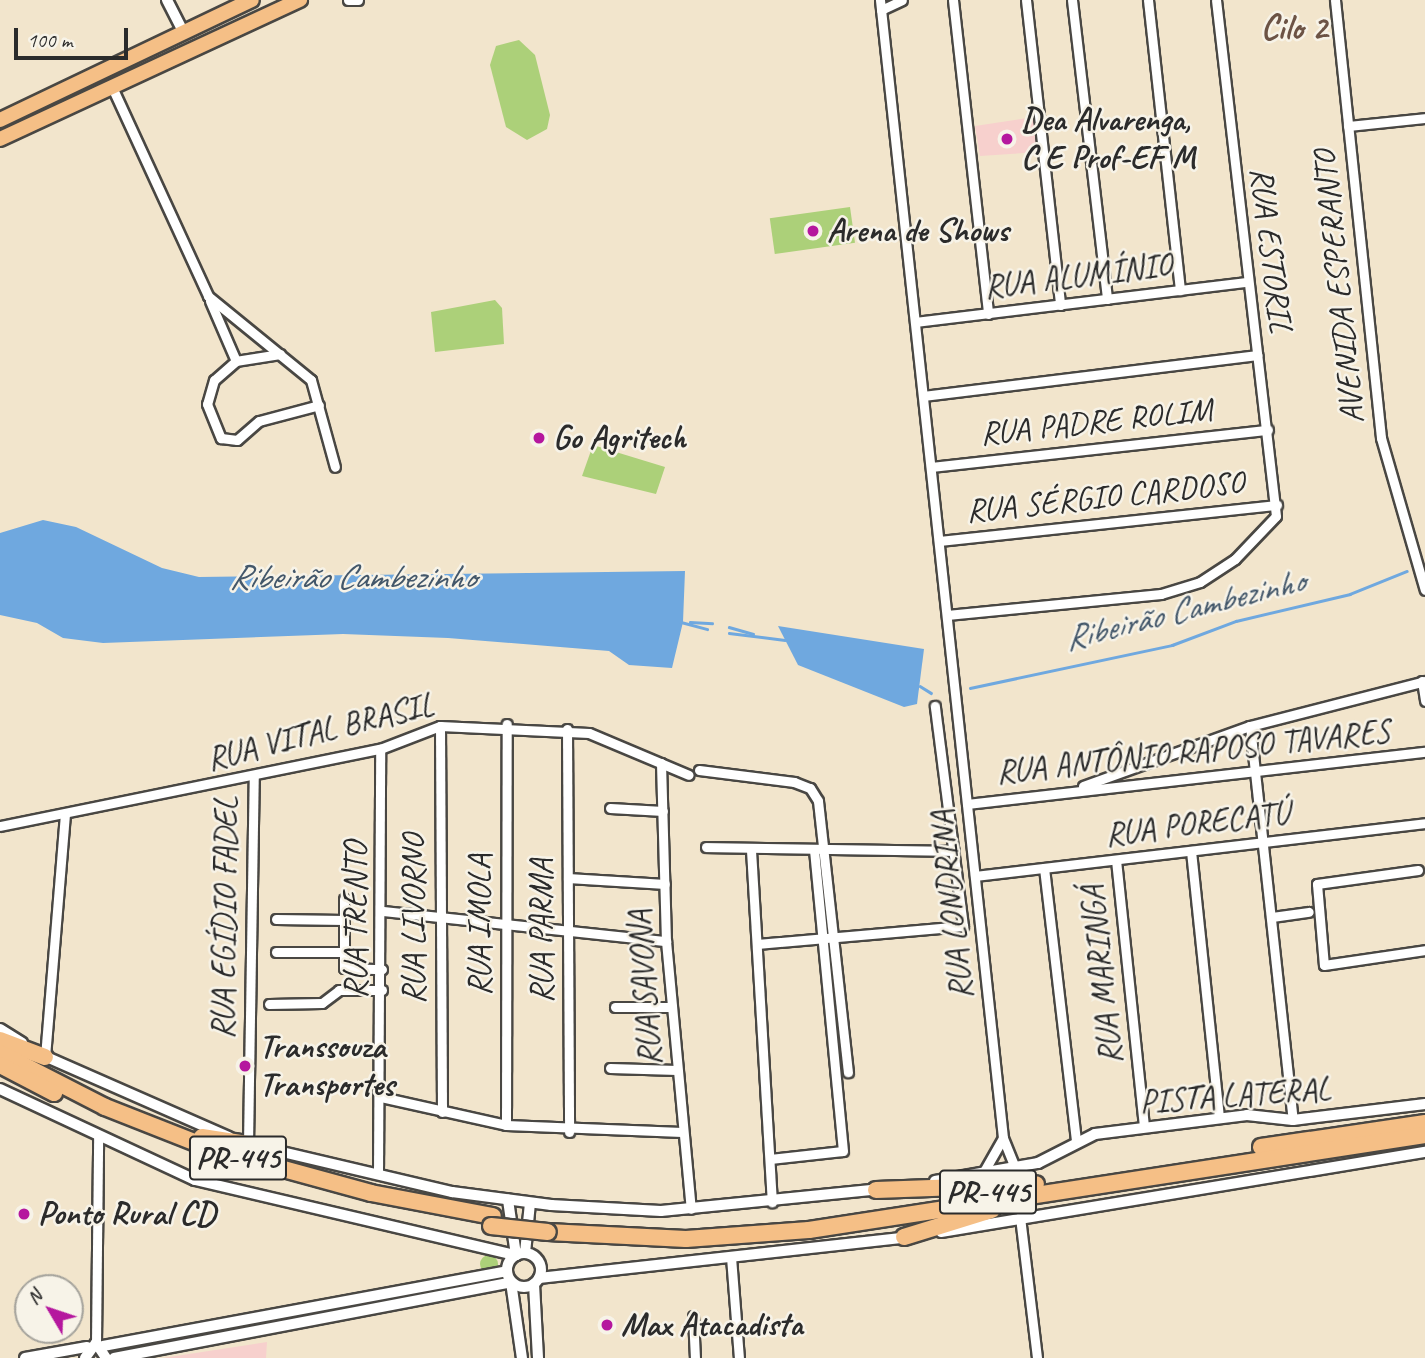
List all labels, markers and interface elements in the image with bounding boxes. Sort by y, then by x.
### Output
district label: Cilo 2 [1261,7,1327,49]
scale bar [18,14,131,58]
text: 100 m [27,27,72,53]
place label: Dea Alvarenga, C E Prof-EF M [1021,100,1195,178]
marker: Dea Alvarenga, C E Prof-EF M [999,131,1015,147]
street label: AVENIDA ESPERANTO [1305,149,1373,425]
street label: RUA ESTORIL [1241,166,1301,334]
place label: Arena de Shows [827,211,1009,251]
marker: Arena de Shows [805,223,821,239]
street label: RUA ALUMÍNIO [982,245,1174,307]
street label: RUA PADRE ROLIM [978,390,1214,454]
place label: Go Agritech [553,418,686,458]
marker: Go Agritech [531,430,547,446]
street label: RUA SÉRGIO CARDOSO [965,463,1245,531]
water label: Ribeirão Cambezinho [229,556,475,598]
water label: Ribeirão Cambezinho [1059,560,1309,660]
street label: RUA VITAL BRASIL [203,685,437,779]
street label: RUA ANTÔNIO RAPOSO TAVARES [994,712,1392,792]
street label: RUA PORECATÚ [1103,793,1291,855]
street label: RUA EGÍDIO FADEL [203,798,247,1038]
street label: RUA LONDRINA [922,808,982,1002]
street label: RUA LIVORNO [394,835,434,1003]
street label: RUA TRENTO [336,842,376,998]
street label: RUA IMOLA [460,854,500,996]
street label: RUA PARMA [522,859,562,1003]
street label: RUA MARINGÁ [1073,884,1131,1066]
street label: RUA SAVONA [620,909,670,1067]
place label: Transsouza Transportes [259,1027,394,1105]
marker: Transsouza Transportes [237,1058,253,1074]
street label: PISTA LATERAL [1138,1070,1332,1122]
road number: PR-445 [187,1129,289,1186]
road number: PR-445 [937,1163,1039,1220]
place label: Ponto Rural CD [38,1194,214,1234]
marker: Ponto Rural CD [16,1206,32,1222]
north arrow [14,1274,84,1344]
text: N [21,1285,47,1309]
place label: Max Atacadista [621,1305,804,1345]
marker: Max Atacadista [599,1317,615,1333]

